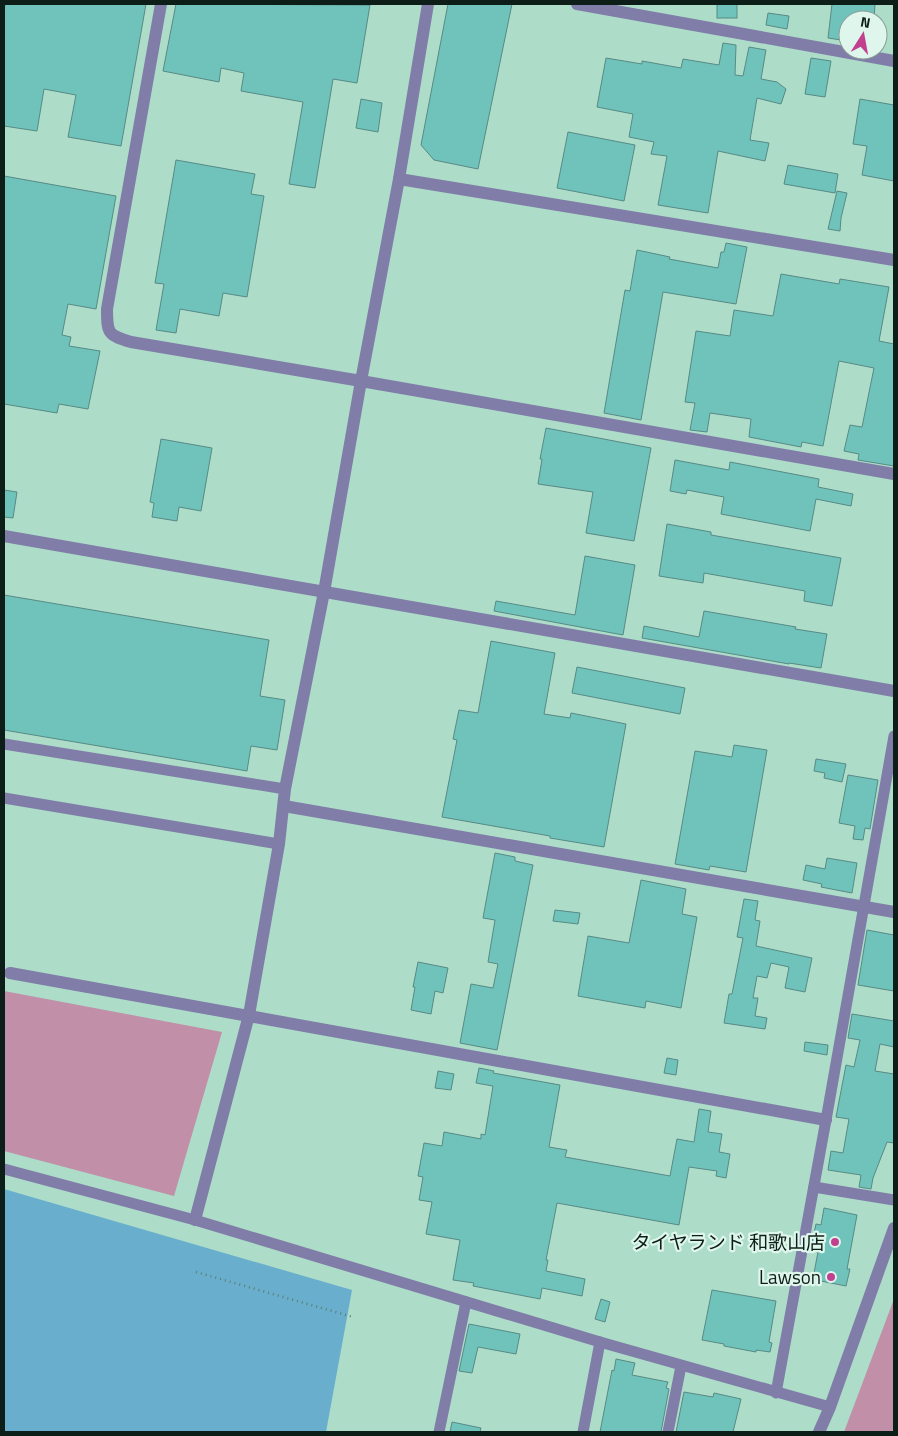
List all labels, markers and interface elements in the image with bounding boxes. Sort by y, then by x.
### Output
north arrow [838,10,888,60]
text: N [859,11,872,33]
place label: タイヤランド 和歌山店 [631,1227,825,1256]
marker: タイヤランド 和歌山店 [829,1236,841,1248]
place label: Lawson [759,1262,821,1291]
marker: Lawson [825,1271,837,1283]

